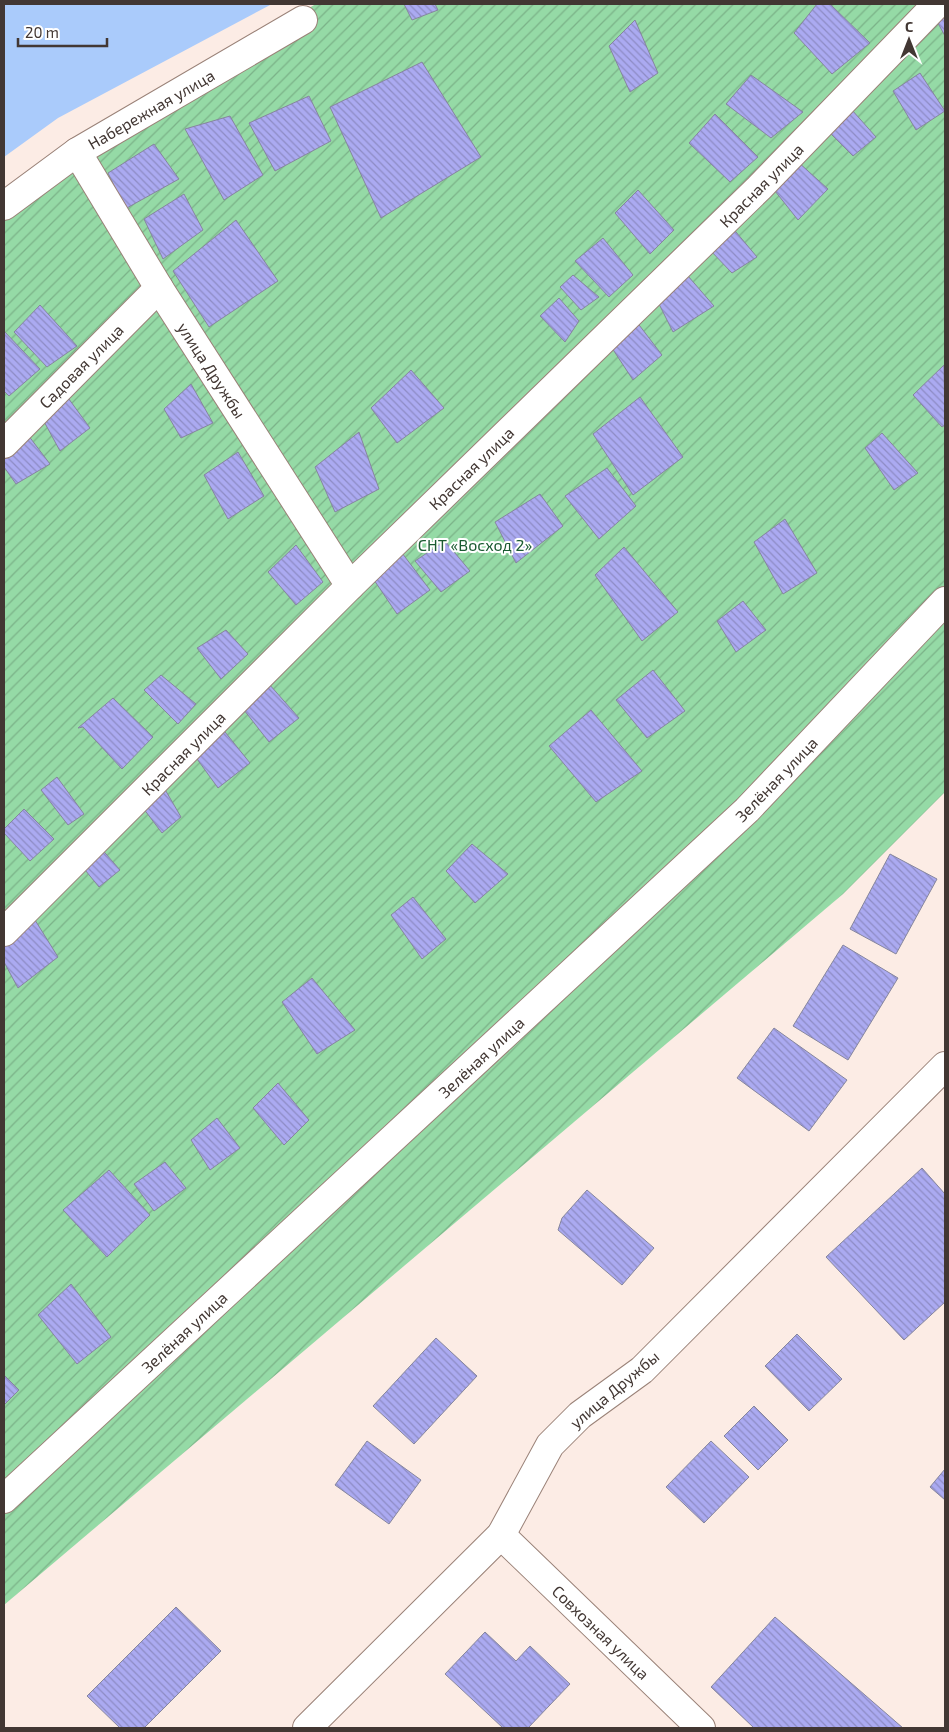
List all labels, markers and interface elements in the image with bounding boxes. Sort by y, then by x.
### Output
scale bar [18,15,106,47]
north arrow [884,15,934,65]
text: С [905,18,913,35]
text: 20 m [25,23,59,41]
street label: Набережная улица [84,65,218,154]
street label: Красная улица [715,139,808,232]
street label: улица Дружбы [173,319,250,422]
street label: Садовая улица [35,320,128,413]
street label: Красная улица [425,423,518,514]
park label: СНТ «Восход 2» [418,535,532,554]
street label: Красная улица [137,707,230,800]
street label: Зелёная улица [731,733,822,826]
street label: Зелёная улица [434,1012,528,1102]
street label: Зелёная улица [137,1287,231,1377]
street label: улица Дружбы [566,1346,663,1433]
street label: Совхозная улица [548,1581,653,1684]

